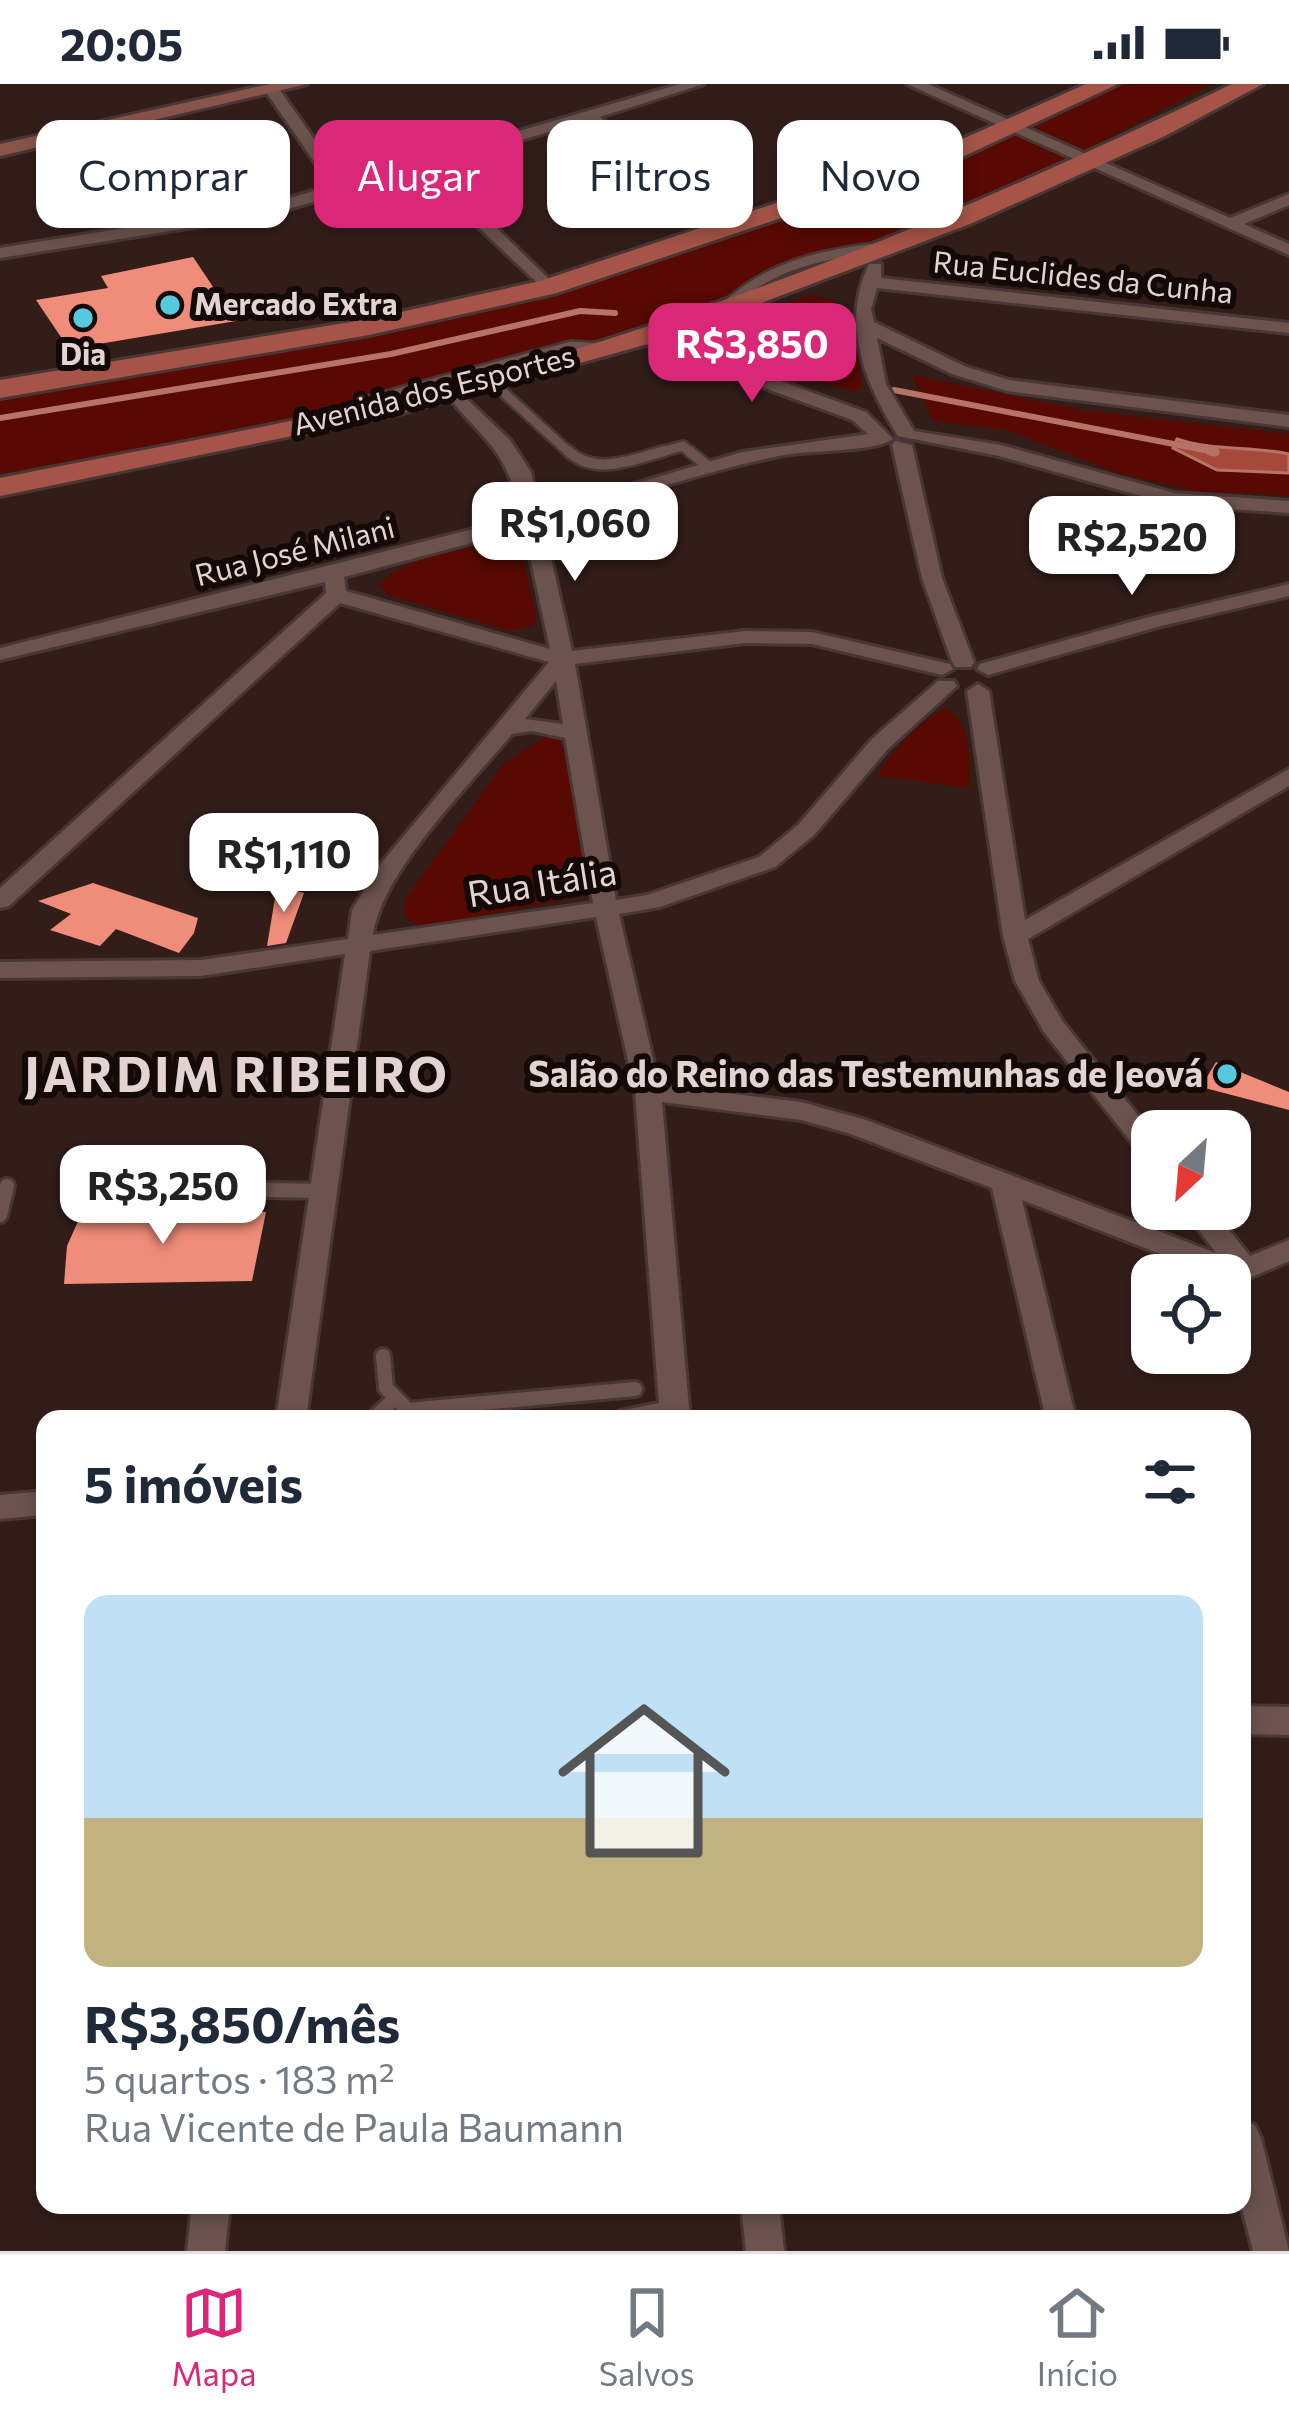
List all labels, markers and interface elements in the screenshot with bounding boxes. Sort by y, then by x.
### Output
text: 20:05 [60,15,183,70]
chip: Comprar [36,120,290,228]
chip: Alugar [314,120,523,228]
chip: Filtros [547,120,753,228]
chip: Novo [777,120,963,228]
street label: Rua Euclides da Cunha [931,241,1235,310]
place label: Mercado Extra [194,284,398,321]
marker: Mercado Extra [157,292,183,318]
pin: R$3,850 [641,303,863,405]
marker: Dia [70,305,96,331]
text: R$3,850 [675,318,829,366]
place label: Dia [60,334,106,371]
street label: Avenida dos Esportes [289,336,578,441]
pin: R$1,060 [464,482,686,584]
pin: R$2,520 [1021,496,1243,598]
text: R$1,060 [499,497,651,545]
street label: Rua José Milani [191,507,398,592]
text: R$2,520 [1056,511,1208,559]
pin: R$1,110 [173,813,395,915]
text: R$1,110 [216,828,352,876]
street label: Rua Itália [464,848,619,915]
district label: JARDIM RIBEIRO [24,1043,450,1102]
place label: Salão do Reino das Testemunhas de Jeová [528,1050,1203,1094]
marker: Salão do Reino das Testemunhas de Jeová [1214,1061,1240,1087]
north arrow [1131,1110,1251,1230]
map controls [1131,1110,1251,1374]
pin: R$3,250 [52,1145,274,1247]
text: R$3,250 [87,1160,239,1208]
button: locate [1131,1254,1251,1374]
icon: filters [1137,1449,1203,1515]
text: 5 imóveis [84,1451,303,1514]
icon: home [536,1673,752,1889]
text: R$3,850/mês [84,1991,400,2054]
text: 5 quartos · 183 m² [84,2054,395,2102]
text: Rua Vicente de Paula Baumann [84,2102,624,2150]
tab: Mapa [171,2280,256,2393]
tab: Salvos [599,2280,694,2393]
tab: Início [1037,2280,1118,2393]

